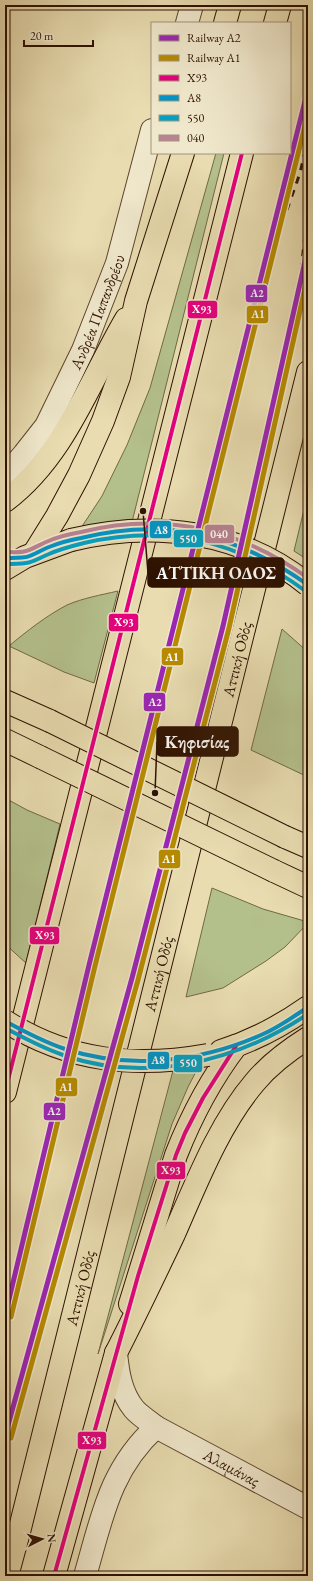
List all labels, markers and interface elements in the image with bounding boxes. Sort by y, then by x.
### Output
scale bar [24,22,93,48]
legend [151,22,291,154]
text: 20 m [30,28,54,44]
text: Railway A2 [187,30,241,46]
text: Railway A1 [187,50,241,66]
text: X93 [186,70,207,86]
text: A8 [186,90,201,106]
text: 550 [187,110,205,126]
text: 040 [187,130,205,146]
street label: Ανδρέα Παπανδρέου [65,252,130,374]
line badge: A2 [245,284,268,303]
text: A2 [249,286,264,300]
line badge: X93 [187,300,218,319]
text: X93 [191,302,212,316]
line badge: A1 [246,305,269,324]
text: A1 [250,307,265,321]
line badge: A8 [149,520,172,539]
text: A8 [153,523,168,537]
line badge: 040 [204,524,235,544]
text: 040 [210,527,228,541]
line badge: 550 [173,529,204,548]
text: 550 [179,532,197,546]
callout: ΑΤΤΙΚΗ ΟΔΟΣ [148,558,284,587]
text: ΑΤΤΙΚΗ ΟΔΟΣ [155,562,277,584]
line badge: X93 [108,613,139,632]
text: X93 [113,615,134,629]
street label: Αττική Οδός [217,619,257,700]
line badge: A1 [161,647,184,666]
text: A1 [164,650,179,664]
line badge: A2 [143,692,166,712]
text: A2 [147,695,162,709]
callout: Κηφισίας [157,727,238,756]
text: Κηφισίας [165,731,229,753]
line badge: A1 [158,849,181,869]
text: A1 [161,852,176,866]
line badge: X93 [29,926,60,945]
text: X93 [34,928,55,942]
street label: Αττική Οδός [139,933,178,1015]
line badge: A8 [147,1051,170,1070]
text: A8 [150,1053,165,1067]
line badge: 550 [173,1054,203,1073]
text: 550 [179,1056,197,1070]
line badge: A1 [55,1077,78,1097]
text: A1 [58,1080,73,1094]
line badge: A2 [43,1102,66,1121]
text: A2 [46,1104,61,1118]
line badge: X93 [156,1161,186,1180]
text: X93 [160,1163,181,1177]
street label: Αττική Οδός [61,1248,100,1329]
line badge: X93 [77,1431,107,1450]
text: X93 [81,1433,102,1447]
street label: Αλαμάνας [199,1444,264,1492]
north arrow [22,1519,62,1559]
text: N [45,1533,59,1543]

